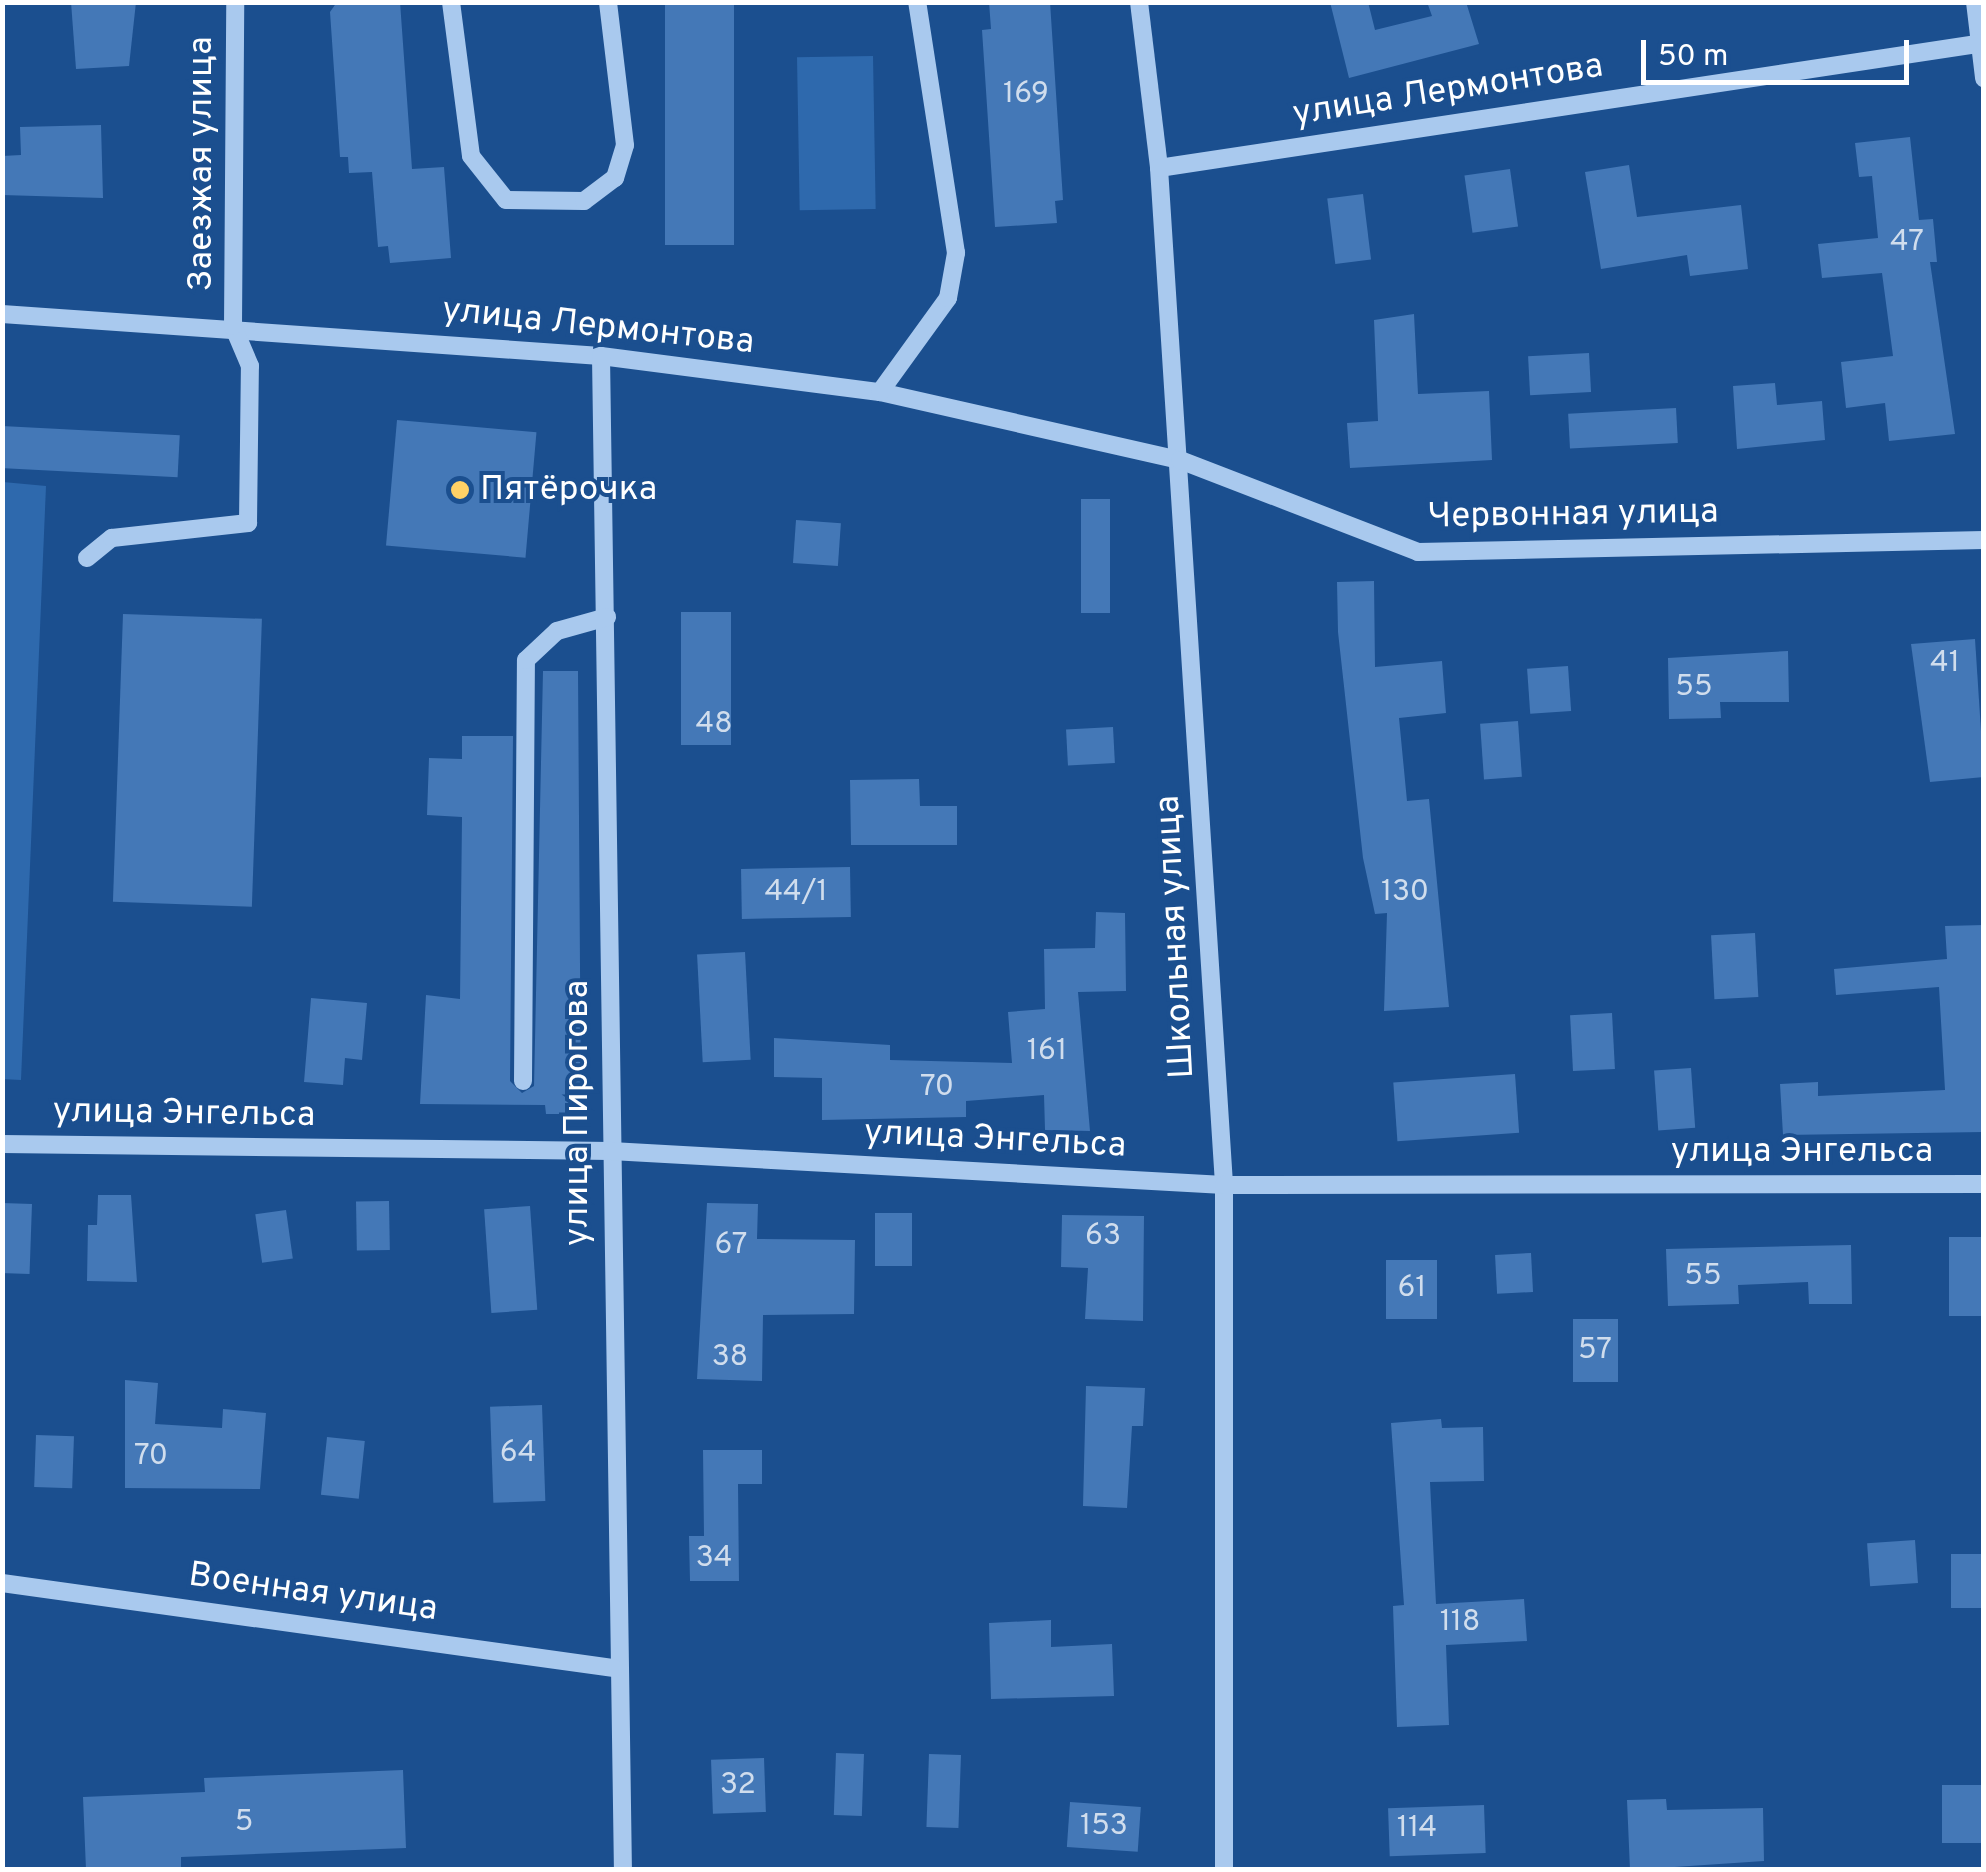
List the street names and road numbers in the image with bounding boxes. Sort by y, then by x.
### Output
street label: Заезжая улица [181,36,223,292]
street label: улица Лермонтова [1290,46,1606,136]
street label: улица Лермонтова [440,290,756,364]
street label: Червонная улица [1427,491,1719,539]
street label: Школьная улица [1148,794,1204,1080]
street label: улица Пирогова [557,980,599,1246]
street label: улица Энгельса [52,1091,316,1137]
street label: улица Энгельса [863,1112,1127,1168]
street label: улица Энгельса [1671,1131,1933,1173]
street label: Военная улица [186,1555,440,1631]

